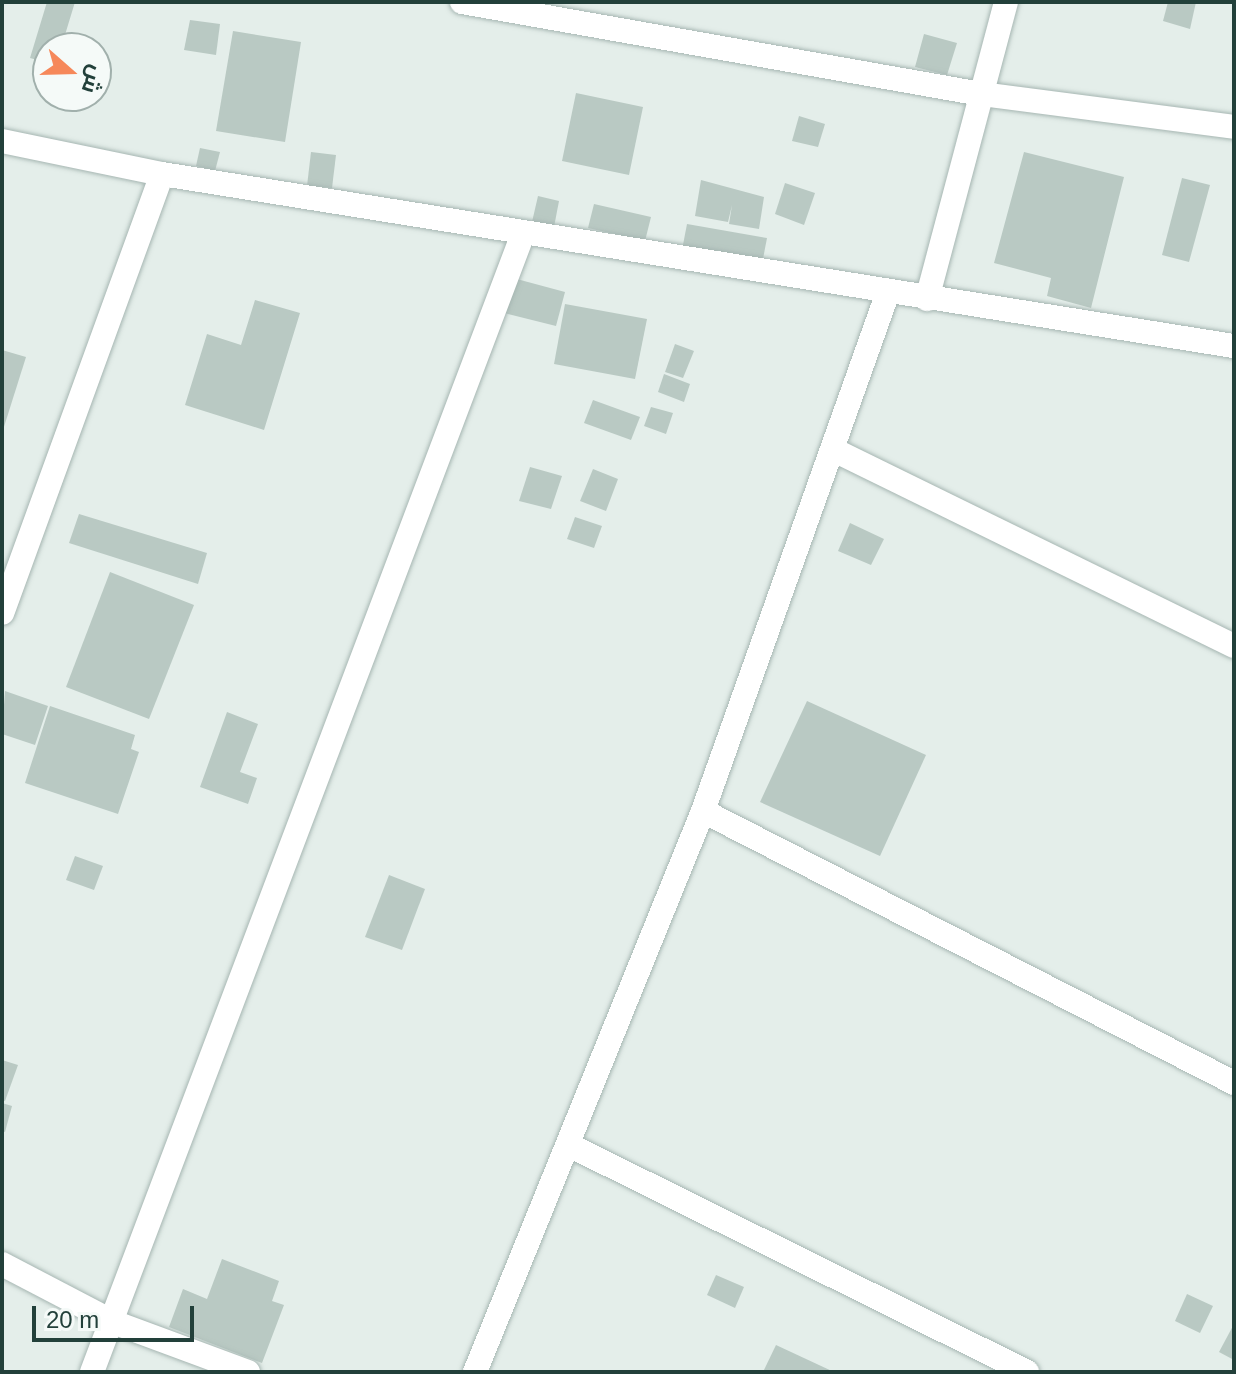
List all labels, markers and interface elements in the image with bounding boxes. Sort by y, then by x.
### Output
north arrow [32,32,112,112]
text: ش [77,62,110,97]
scale bar [36,1290,198,1340]
text: 20 m [46,1306,99,1333]

